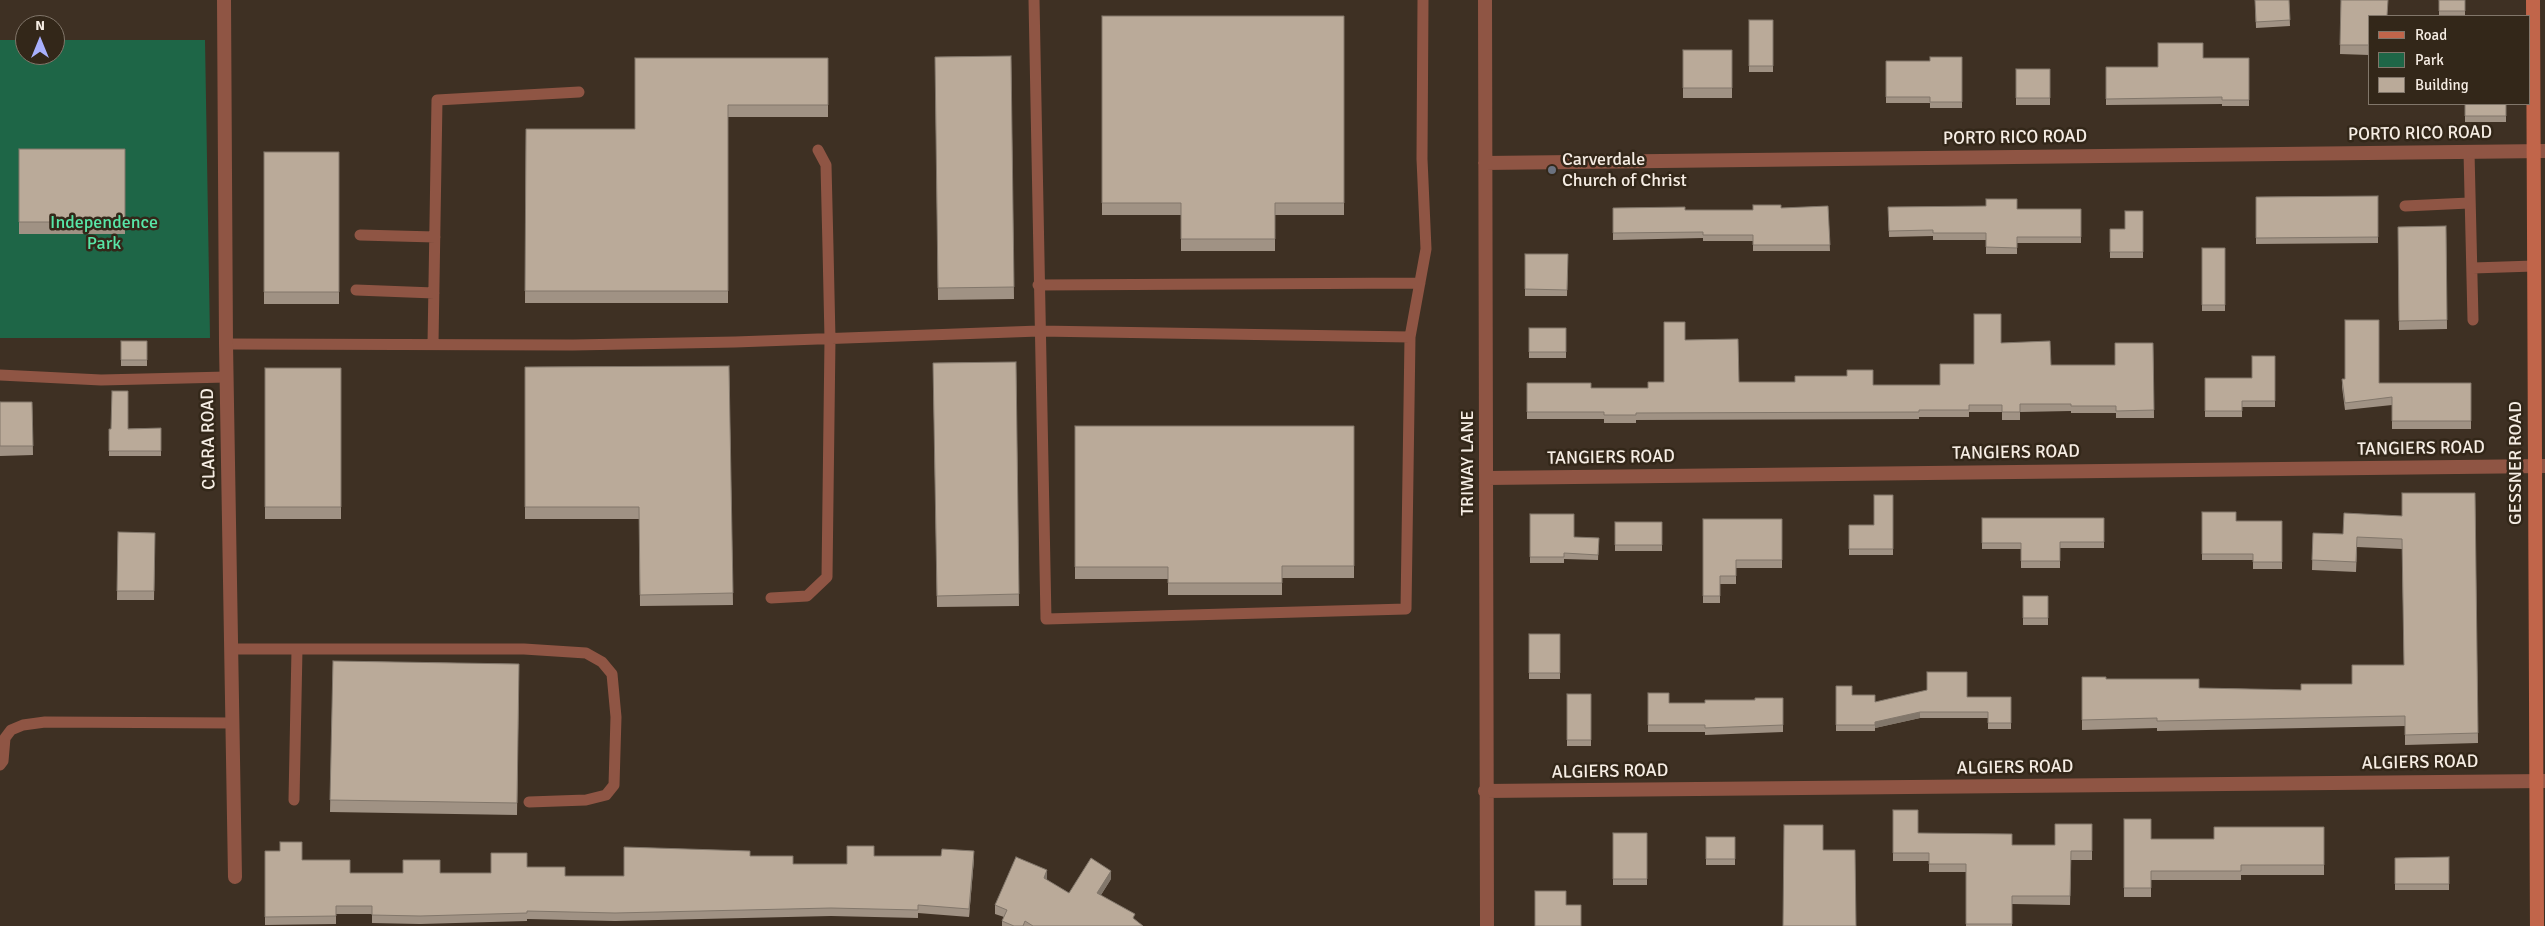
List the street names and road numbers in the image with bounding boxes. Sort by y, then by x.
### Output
street label: PORTO RICO ROAD [2348,122,2492,146]
street label: PORTO RICO ROAD [1943,126,2087,150]
street label: CLARA ROAD [197,388,221,490]
street label: GESSNER ROAD [2505,401,2527,525]
street label: TRIWAY LANE [1457,410,1479,516]
street label: TANGIERS ROAD [2357,437,2485,461]
street label: TANGIERS ROAD [1952,441,2080,465]
street label: TANGIERS ROAD [1547,446,1675,470]
street label: ALGIERS ROAD [2362,751,2478,775]
street label: ALGIERS ROAD [1957,756,2073,780]
street label: ALGIERS ROAD [1552,760,1668,784]

